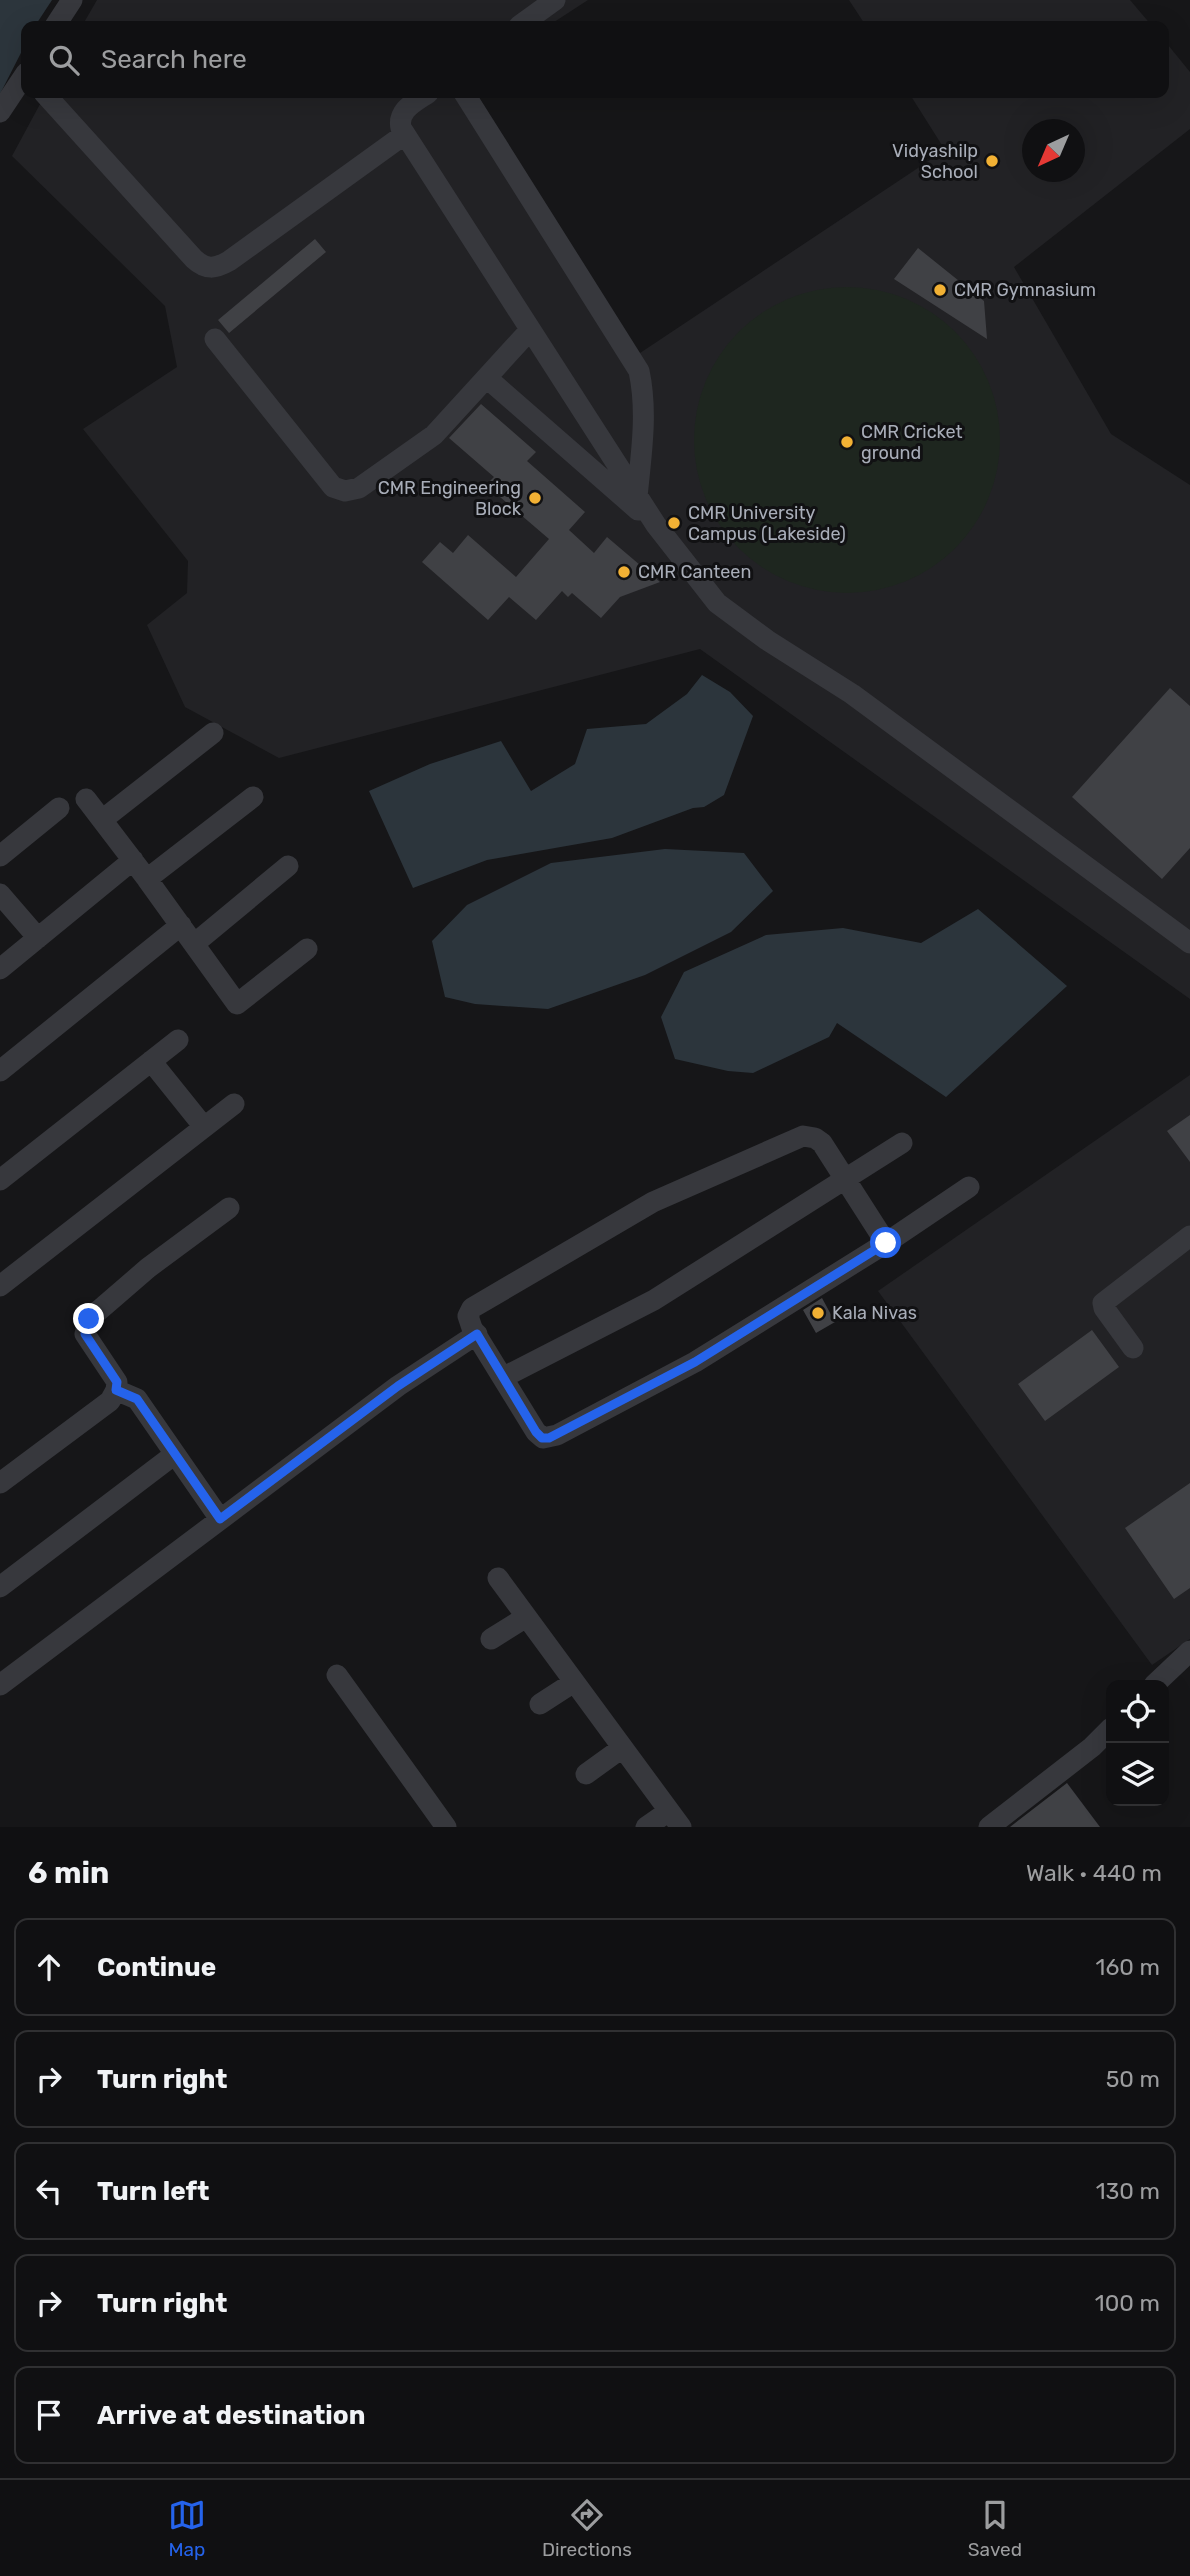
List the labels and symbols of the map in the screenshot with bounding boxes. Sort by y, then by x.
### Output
north arrow [1022,119,1085,182]
place label: Vidyashilp School [892,140,978,183]
marker: Vidyashilp School [984,153,1000,169]
place label: CMR Gymnasium [954,279,1096,301]
marker: CMR Gymnasium [932,282,948,298]
place label: CMR Cricket ground [861,421,963,464]
marker: CMR Cricket ground [839,434,855,450]
place label: CMR Engineering Block [378,477,522,520]
marker: CMR Engineering Block [527,490,543,506]
place label: CMR University Campus (Lakeside) [688,502,846,545]
marker: CMR University Campus (Lakeside) [666,515,682,531]
place label: CMR Canteen [638,561,751,583]
marker: CMR Canteen [616,564,632,580]
route start [870,1227,901,1258]
place label: Kala Nivas [832,1302,917,1324]
route end [73,1303,104,1334]
marker: Kala Nivas [810,1305,826,1321]

